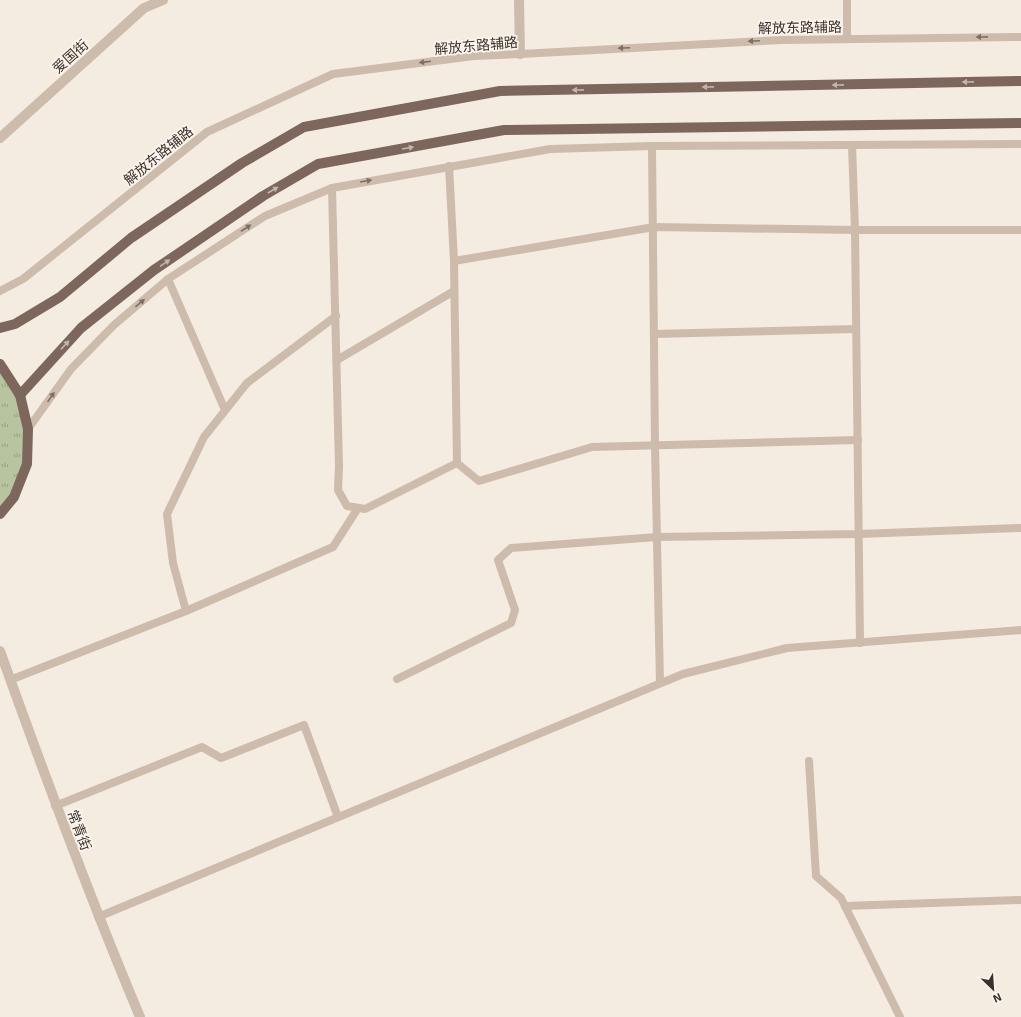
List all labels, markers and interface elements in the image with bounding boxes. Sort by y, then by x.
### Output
street label: 解放东路辅路 [758,18,842,36]
street label: 解放东路辅路 [433,33,519,57]
one-way arrow [975,34,988,40]
street label: 爱国街 [49,36,91,76]
one-way arrow [748,38,760,45]
one-way arrow [618,45,630,52]
one-way arrow [419,59,431,66]
one-way arrow [961,79,974,85]
one-way arrow [831,82,844,88]
one-way arrow [701,84,714,90]
one-way arrow [571,87,584,93]
street label: 解放东路辅路 [120,122,196,188]
one-way arrow [402,144,414,150]
one-way arrow [360,178,372,184]
one-way arrow [267,187,279,194]
one-way arrow [240,225,252,232]
one-way arrow [160,259,170,267]
one-way arrow [135,298,145,307]
one-way arrow [60,341,69,350]
one-way arrow [47,392,55,402]
street label: 常青街 [65,807,95,853]
north arrow [973,969,1013,1009]
text: N [991,991,1004,1006]

